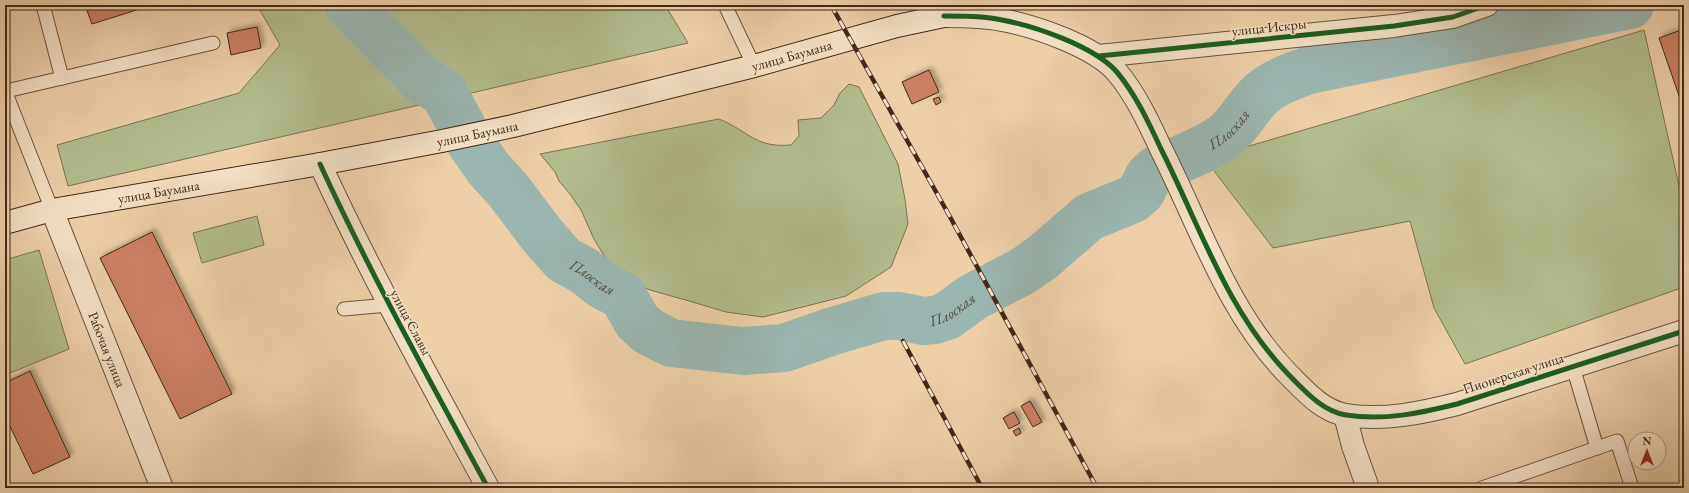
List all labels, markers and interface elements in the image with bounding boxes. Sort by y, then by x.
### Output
street label: улица Искры [1231,14,1308,40]
street label: улица Баумана [750,36,834,75]
water label: Плоская [1204,105,1254,154]
street label: улица Баумана [435,116,520,151]
street label: улица Баумана [116,176,201,208]
water label: Плоская [566,254,618,299]
street label: улица Славы [386,286,436,359]
water label: Плоская [926,288,979,331]
street label: Рабочая улица [84,309,130,390]
street label: Пионерская улица [1460,348,1566,398]
north arrow [1627,431,1667,471]
text: N [1643,434,1652,448]

